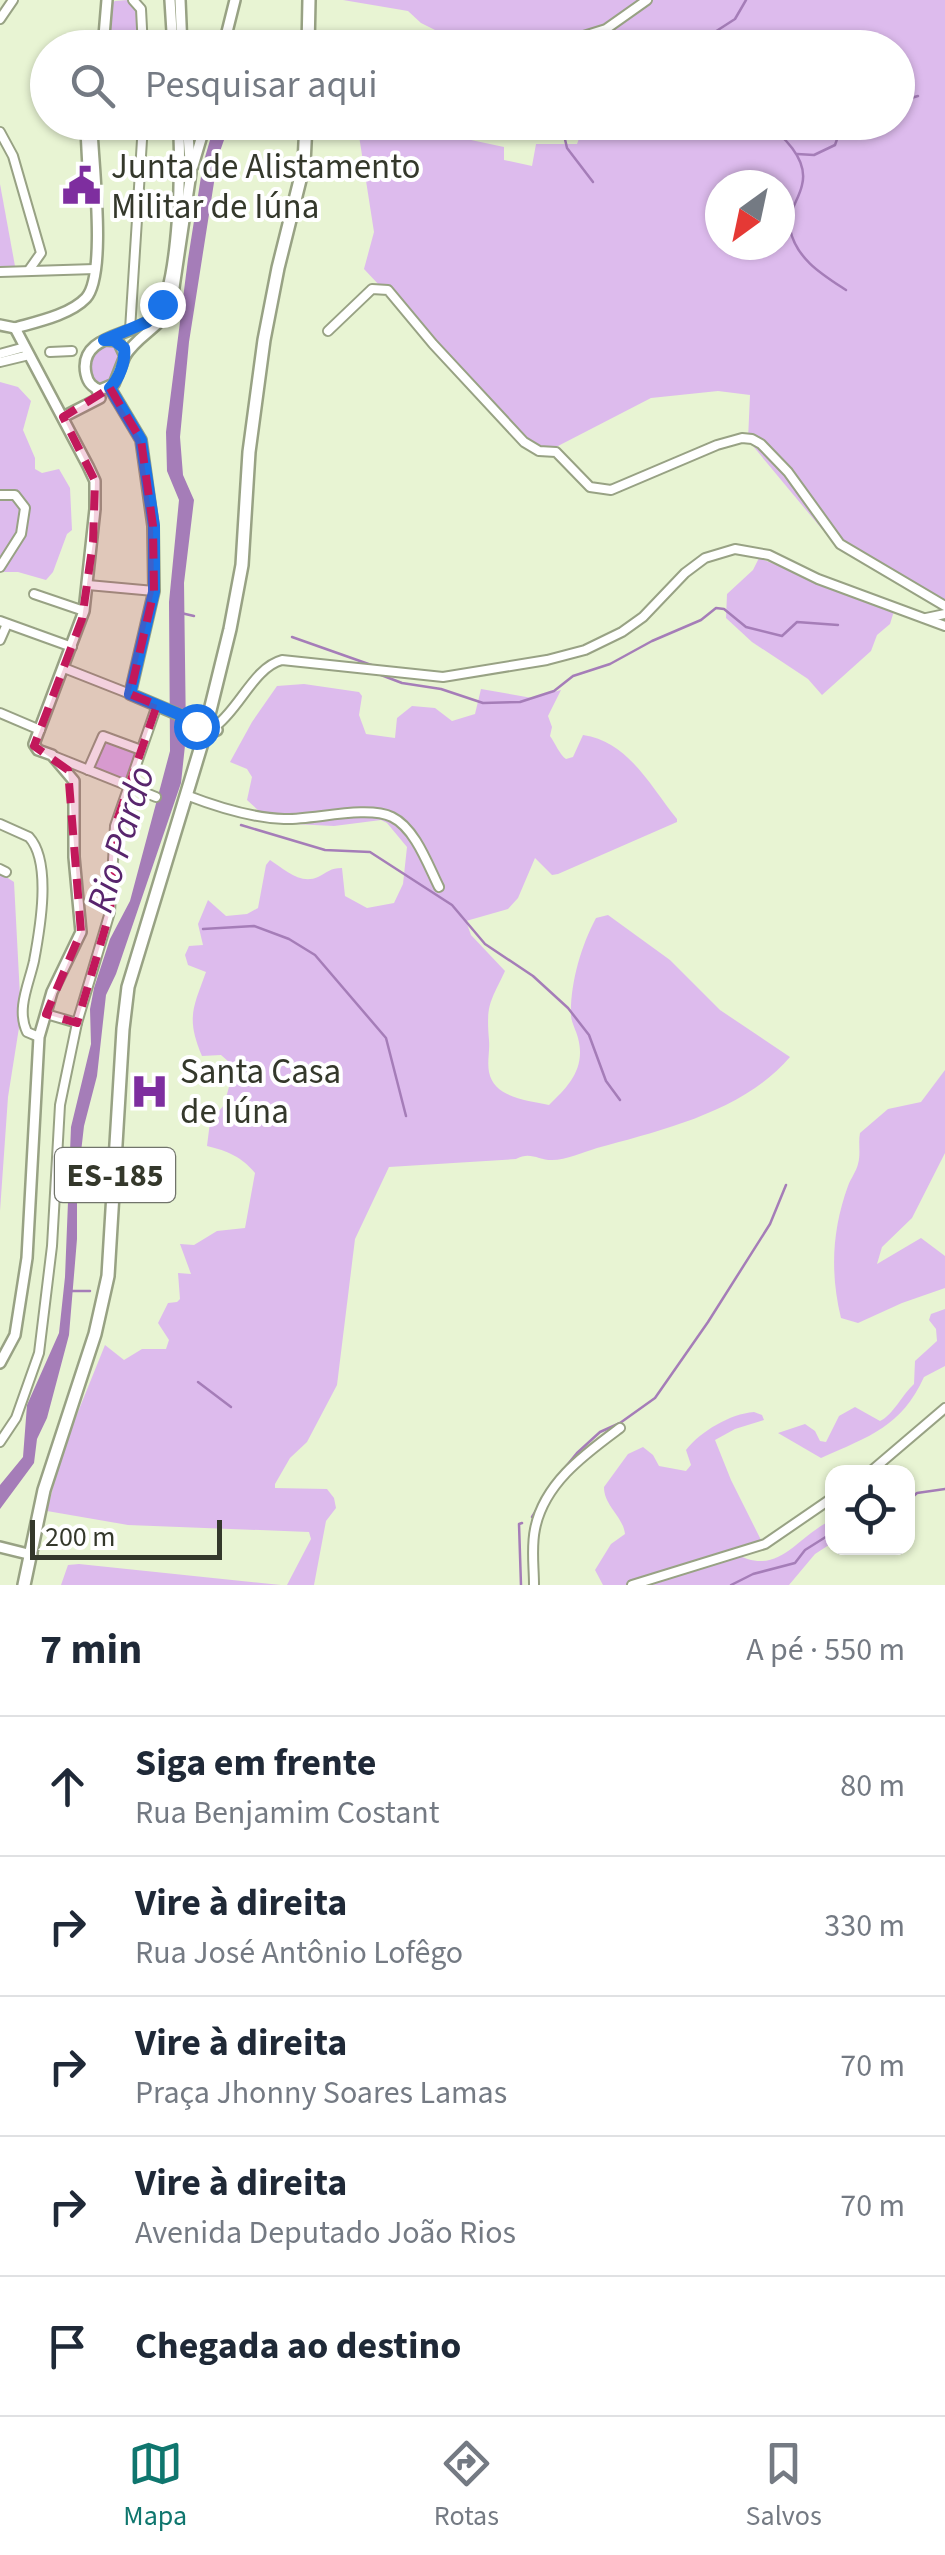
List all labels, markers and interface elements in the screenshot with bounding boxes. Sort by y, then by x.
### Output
search box [30,30,915,140]
icon: search [65,58,120,113]
text: Pesquisar aqui [145,58,378,112]
place label: Junta de Alistamento Militar de Iúna [111,142,421,232]
public building icon: Junta de Alistamento Militar de Iúna [60,165,102,207]
north arrow [705,170,795,260]
route end [140,282,186,328]
route start [174,704,220,750]
water label: Rio Pardo [73,760,169,919]
place label: Santa Casa de Iúna [180,1047,341,1137]
hospital icon: Santa Casa de Iúna [129,1070,171,1112]
road number: ES-185 [55,1148,175,1202]
map controls [825,1465,915,1555]
button: locate [825,1465,915,1555]
scale bar [30,1515,222,1560]
text: 200 m [45,1517,116,1557]
text: 7 min [40,1620,142,1680]
text: A pé · 550 m [746,1627,905,1673]
text: Siga em frente [135,1736,376,1790]
icon: ahead [40,1759,95,1814]
text: 80 m [840,1763,905,1809]
text: Rua Benjamim Costant [135,1790,440,1836]
text: Vire à direita [135,1876,347,1930]
icon: right [40,1899,95,1954]
text: 330 m [824,1903,905,1949]
text: Rua José Antônio Lofêgo [135,1930,463,1976]
text: Vire à direita [135,2016,347,2070]
icon: right [40,2039,95,2094]
text: 70 m [840,2043,905,2089]
text: Praça Jhonny Soares Lamas [135,2070,507,2116]
text: Vire à direita [135,2156,347,2210]
icon: right [40,2179,95,2234]
text: 70 m [840,2183,905,2229]
text: Avenida Deputado João Rios [135,2210,516,2256]
icon: arrive [40,2319,95,2374]
text: Chegada ao destino [135,2319,461,2373]
tab: Mapa [123,2436,187,2536]
tab: Rotas [434,2436,499,2536]
tab: Salvos [746,2436,822,2536]

